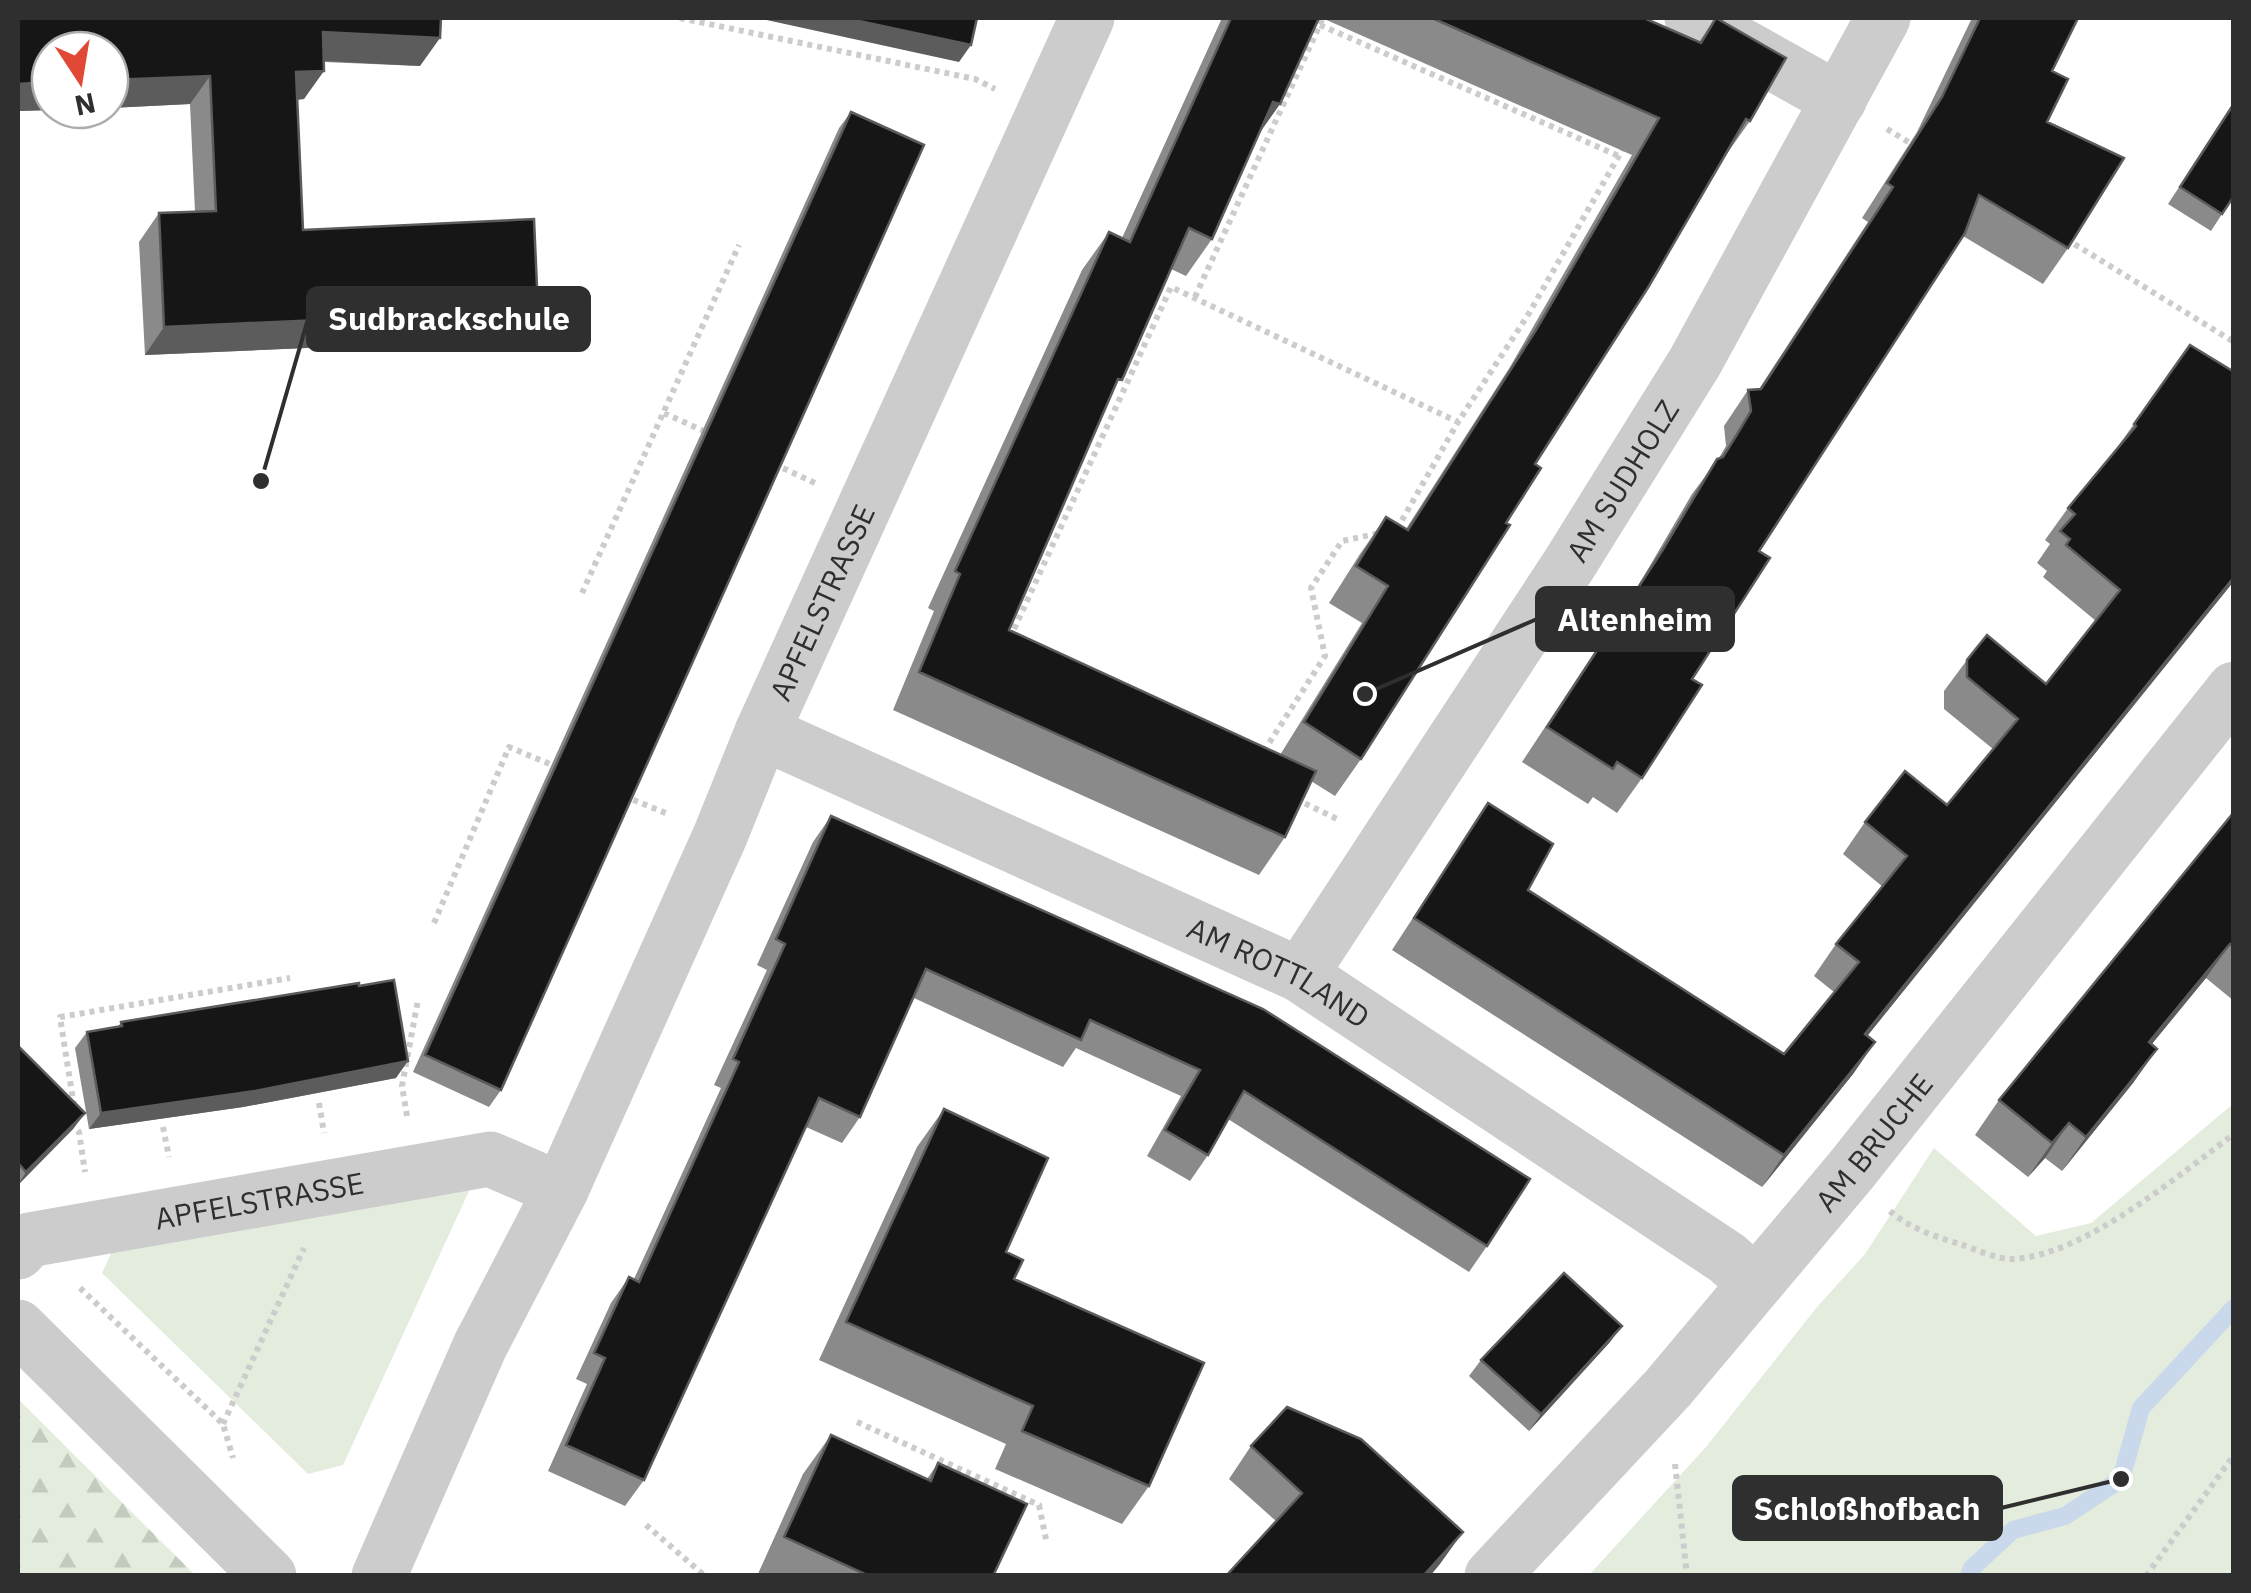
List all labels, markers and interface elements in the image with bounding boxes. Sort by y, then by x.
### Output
north arrow [30,30,130,130]
text: N [72,85,99,125]
callout: Sudbrackschule [308,288,589,350]
text: Sudbrackschule [328,297,570,339]
street label: AM SUDHOLZ [1556,392,1686,569]
street label: APFELSTRASSE [760,498,883,706]
callout: Altenheim [1537,588,1733,650]
text: Altenheim [1557,598,1713,640]
street label: AM ROTTLAND [1182,907,1378,1036]
street label: AM BRUCHE [1806,1065,1941,1219]
street label: APFELSTRASSE [152,1162,367,1237]
callout: Schloßhofbach [1734,1477,2001,1539]
text: Schloßhofbach [1753,1487,1981,1529]

